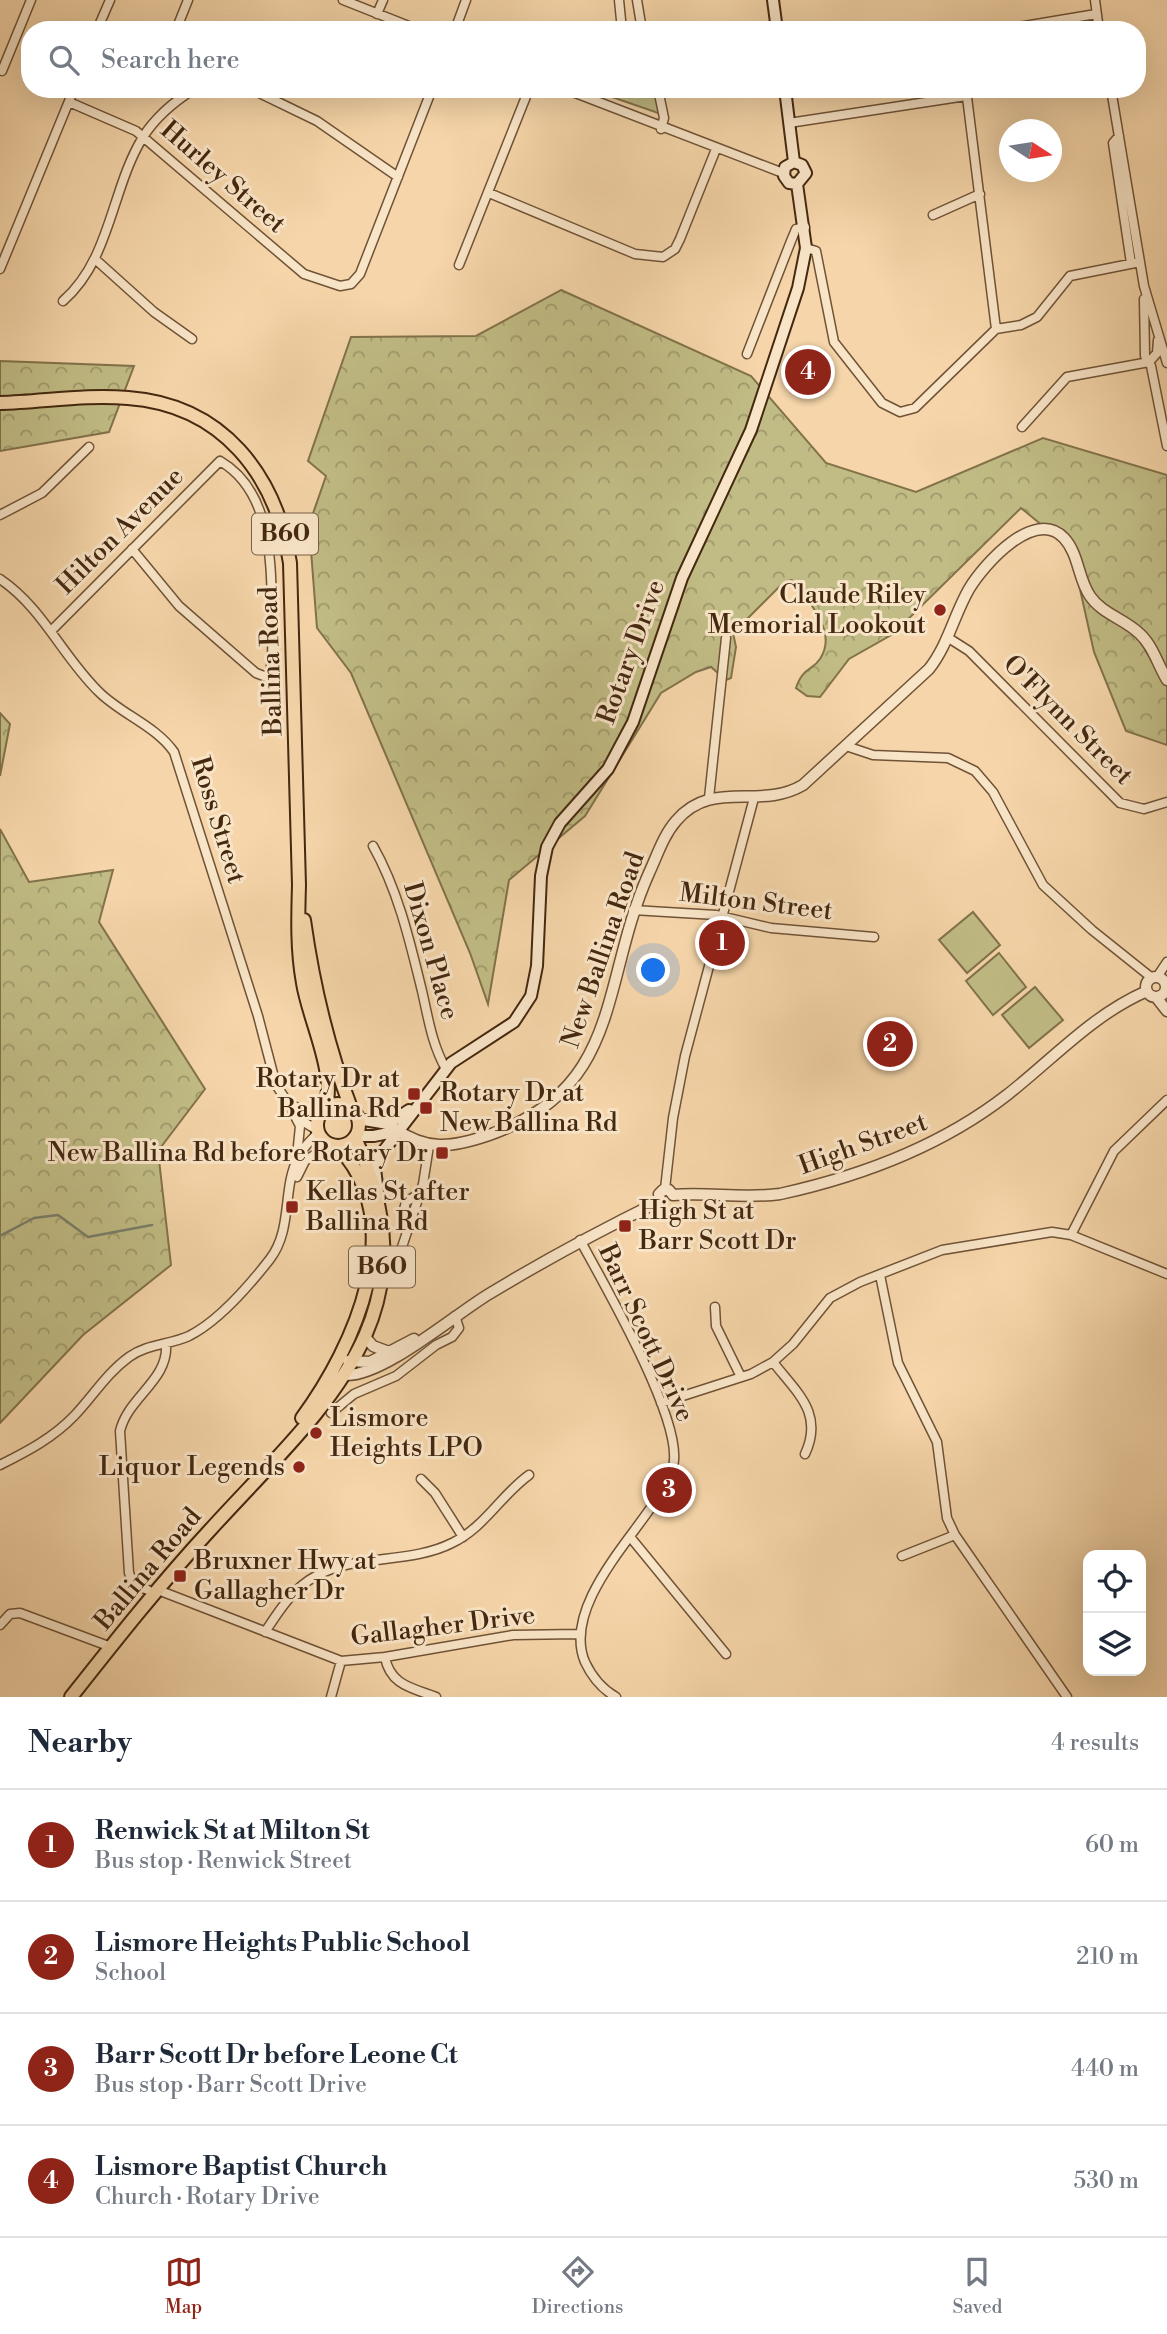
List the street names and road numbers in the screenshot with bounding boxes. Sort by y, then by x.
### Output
street label: Hurley Street [154,114,292,240]
street label: Hilton Avenue [50,461,190,601]
road number: B60 [252,514,318,554]
street label: Rotary Drive [590,575,672,729]
street label: Ballina Road [252,585,290,737]
street label: O'Flynn Street [996,648,1140,792]
street label: Ross Street [184,753,252,887]
street label: New Ballina Road [554,848,652,1052]
street label: Milton Street [678,877,834,927]
street label: Dixon Place [396,878,466,1024]
street label: High Street [794,1106,932,1182]
street label: Barr Scott Drive [590,1238,701,1427]
road number: B60 [349,1246,415,1288]
street label: Ballina Road [87,1501,209,1637]
street label: Gallagher Drive [349,1599,537,1653]

